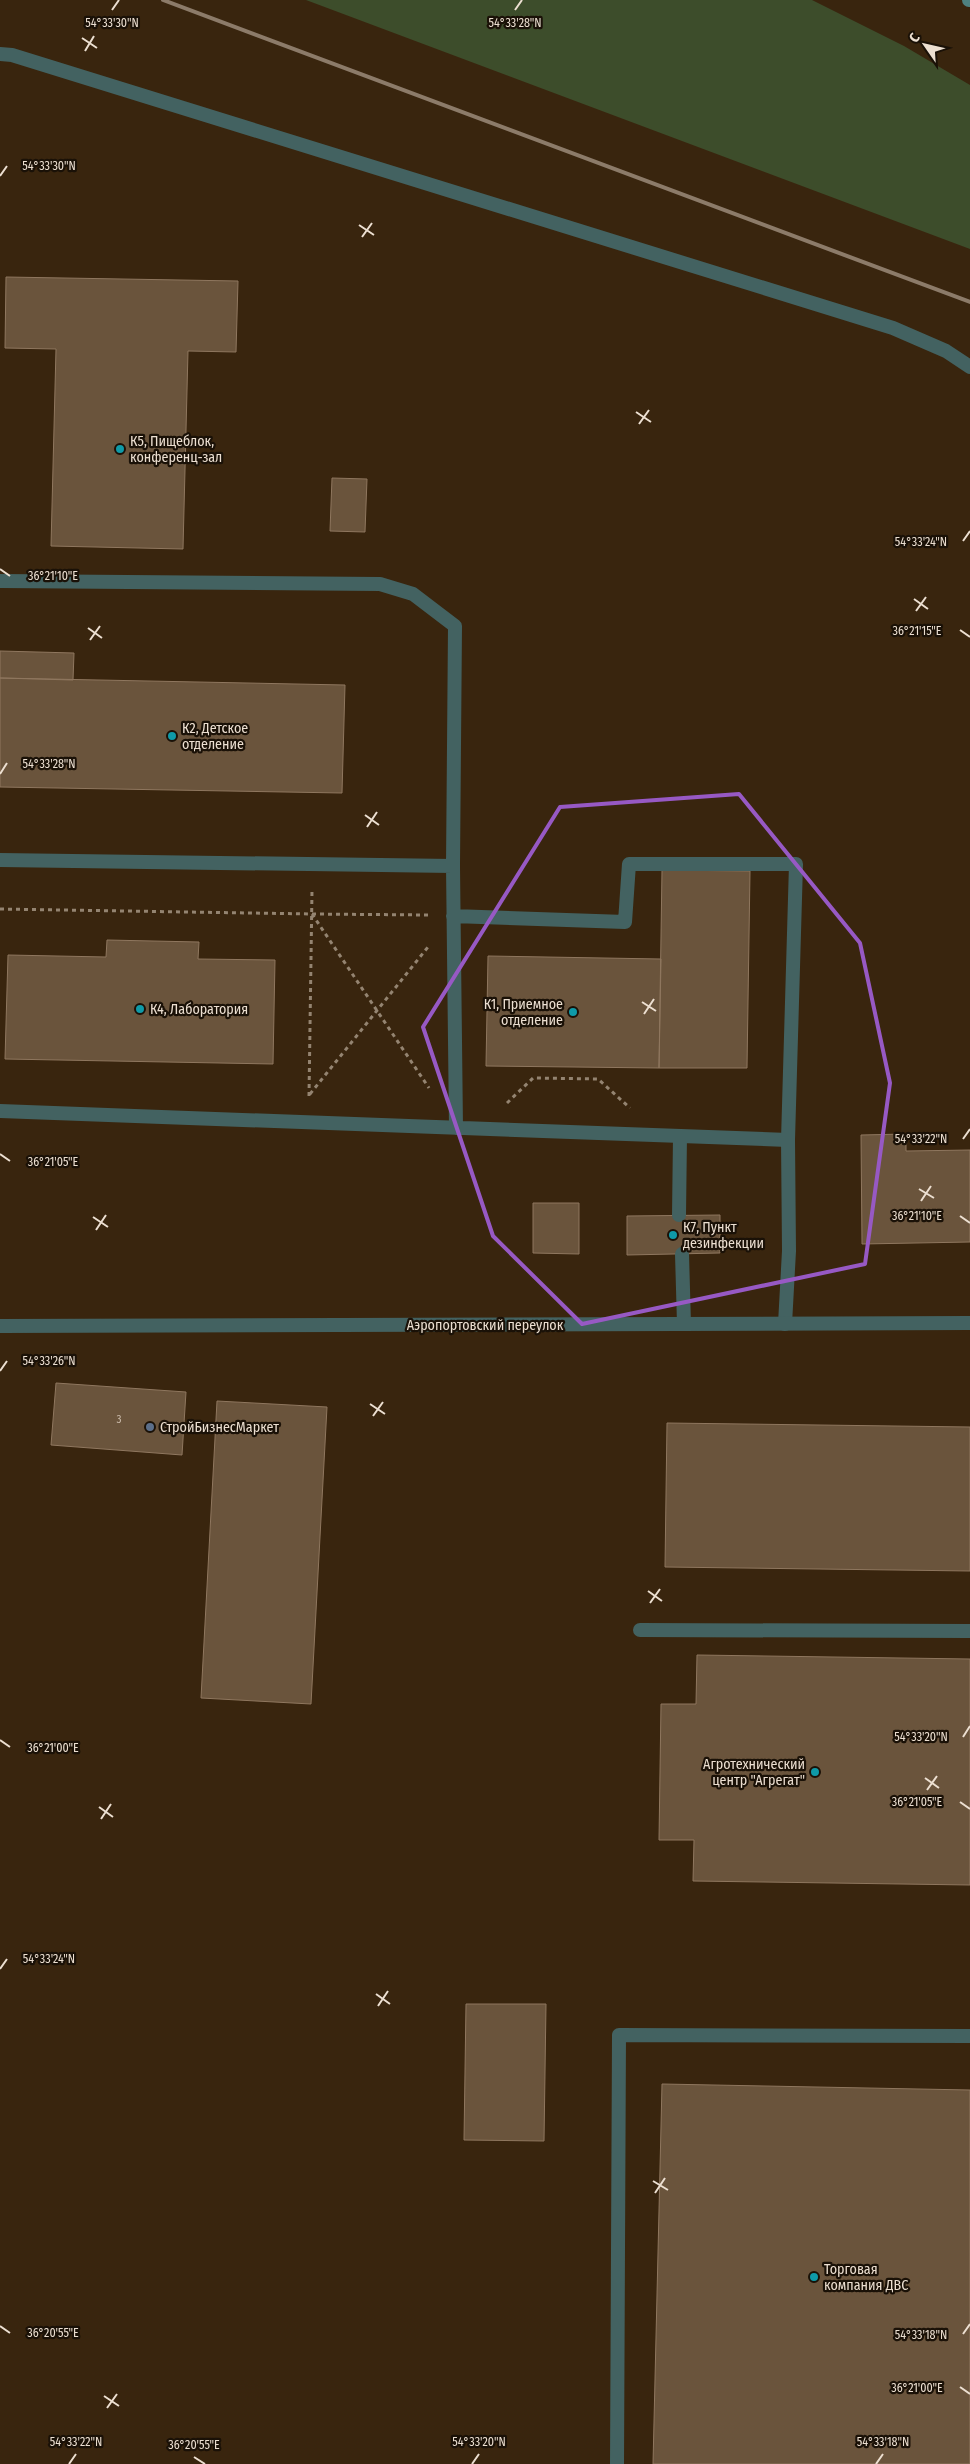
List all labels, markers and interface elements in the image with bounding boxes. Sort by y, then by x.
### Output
text: 54°33'30"N [85,16,139,30]
text: 54°33'28"N [488,16,542,30]
north arrow [900,20,950,70]
text: С [906,30,924,46]
text: 54°33'30"N [22,159,76,173]
place label: К5, Пищеблок, конференц-зал [130,433,222,466]
marker: К5, Пищеблок, конференц-зал [114,443,126,455]
text: 54°33'24"N [895,535,947,549]
text: 36°21'10"E [28,569,78,583]
text: 36°21'15"E [893,624,942,638]
place label: К2, Детское отделение [182,720,248,753]
marker: К2, Детское отделение [166,730,178,742]
text: 54°33'28"N [22,757,76,771]
place label: К1, Приемное отделение [484,996,563,1029]
place label: К4, Лаборатория [150,1001,248,1018]
marker: К4, Лаборатория [134,1003,146,1015]
marker: К1, Приемное отделение [567,1006,579,1018]
text: 54°33'22"N [895,1132,947,1146]
text: 36°21'05"E [28,1155,79,1169]
text: 36°21'10"E [892,1209,942,1223]
place label: К7, Пункт дезинфекции [683,1219,764,1252]
marker: К7, Пункт дезинфекции [667,1229,679,1241]
street label: Аэропортовский переулок [407,1317,564,1334]
text: 54°33'26"N [22,1354,76,1368]
house number: 3 [117,1413,122,1426]
place label: СтройБизнесМаркет [160,1419,279,1436]
marker: СтройБизнесМаркет [144,1421,156,1433]
text: 54°33'20"N [894,1730,948,1744]
text: 36°21'00"E [27,1741,79,1755]
place label: Агротехнический центр "Агрегат" [703,1756,805,1789]
marker: Агротехнический центр "Агрегат" [809,1766,821,1778]
text: 36°21'05"E [892,1795,943,1809]
text: 54°33'24"N [23,1952,75,1966]
place label: Торговая компания ДВС [824,2261,908,2294]
marker: Торговая компания ДВС [808,2271,820,2283]
text: 36°20'55"E [27,2326,79,2340]
text: 54°33'18"N [895,2328,947,2342]
text: 36°21'00"E [891,2381,943,2395]
text: 54°33'22"N [50,2435,102,2449]
text: 54°33'20"N [452,2435,506,2449]
text: 54°33'18"N [857,2435,909,2449]
text: 36°20'55"E [168,2438,220,2452]

